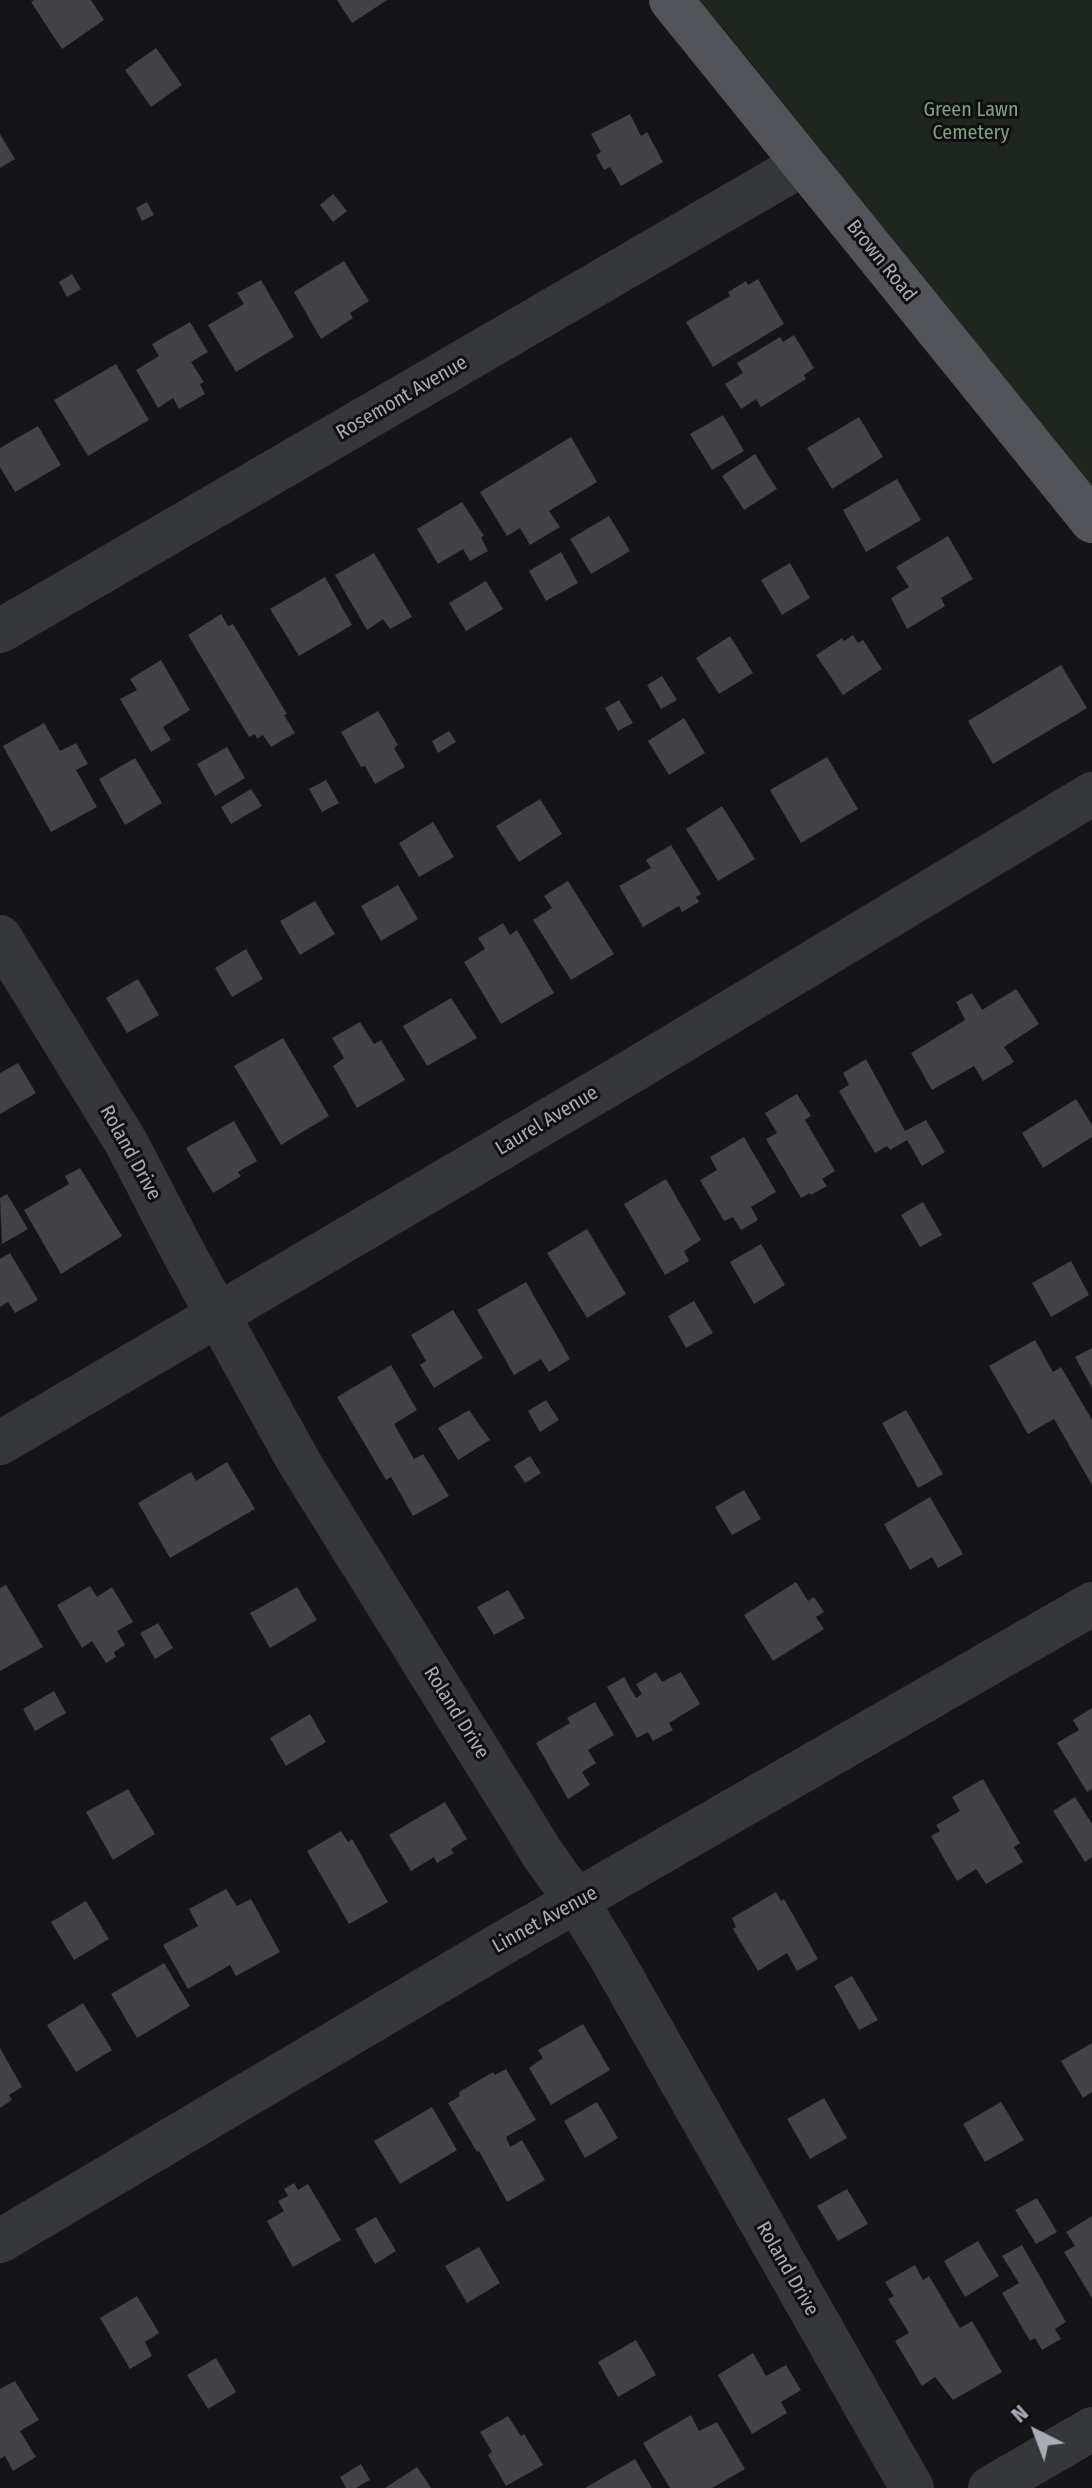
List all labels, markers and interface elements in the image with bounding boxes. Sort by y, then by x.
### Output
park label: Green Lawn Cemetery [924,98,1018,145]
street label: Brown Road [841,215,921,307]
street label: Rosemont Avenue [332,351,472,445]
street label: Laurel Avenue [491,1081,603,1161]
street label: Roland Drive [94,1102,166,1204]
street label: Roland Drive [418,1662,494,1764]
street label: Linnet Avenue [488,1881,602,1959]
street label: Roland Drive [751,2218,823,2320]
north arrow [996,2392,1076,2472]
text: N [1006,2399,1034,2428]

